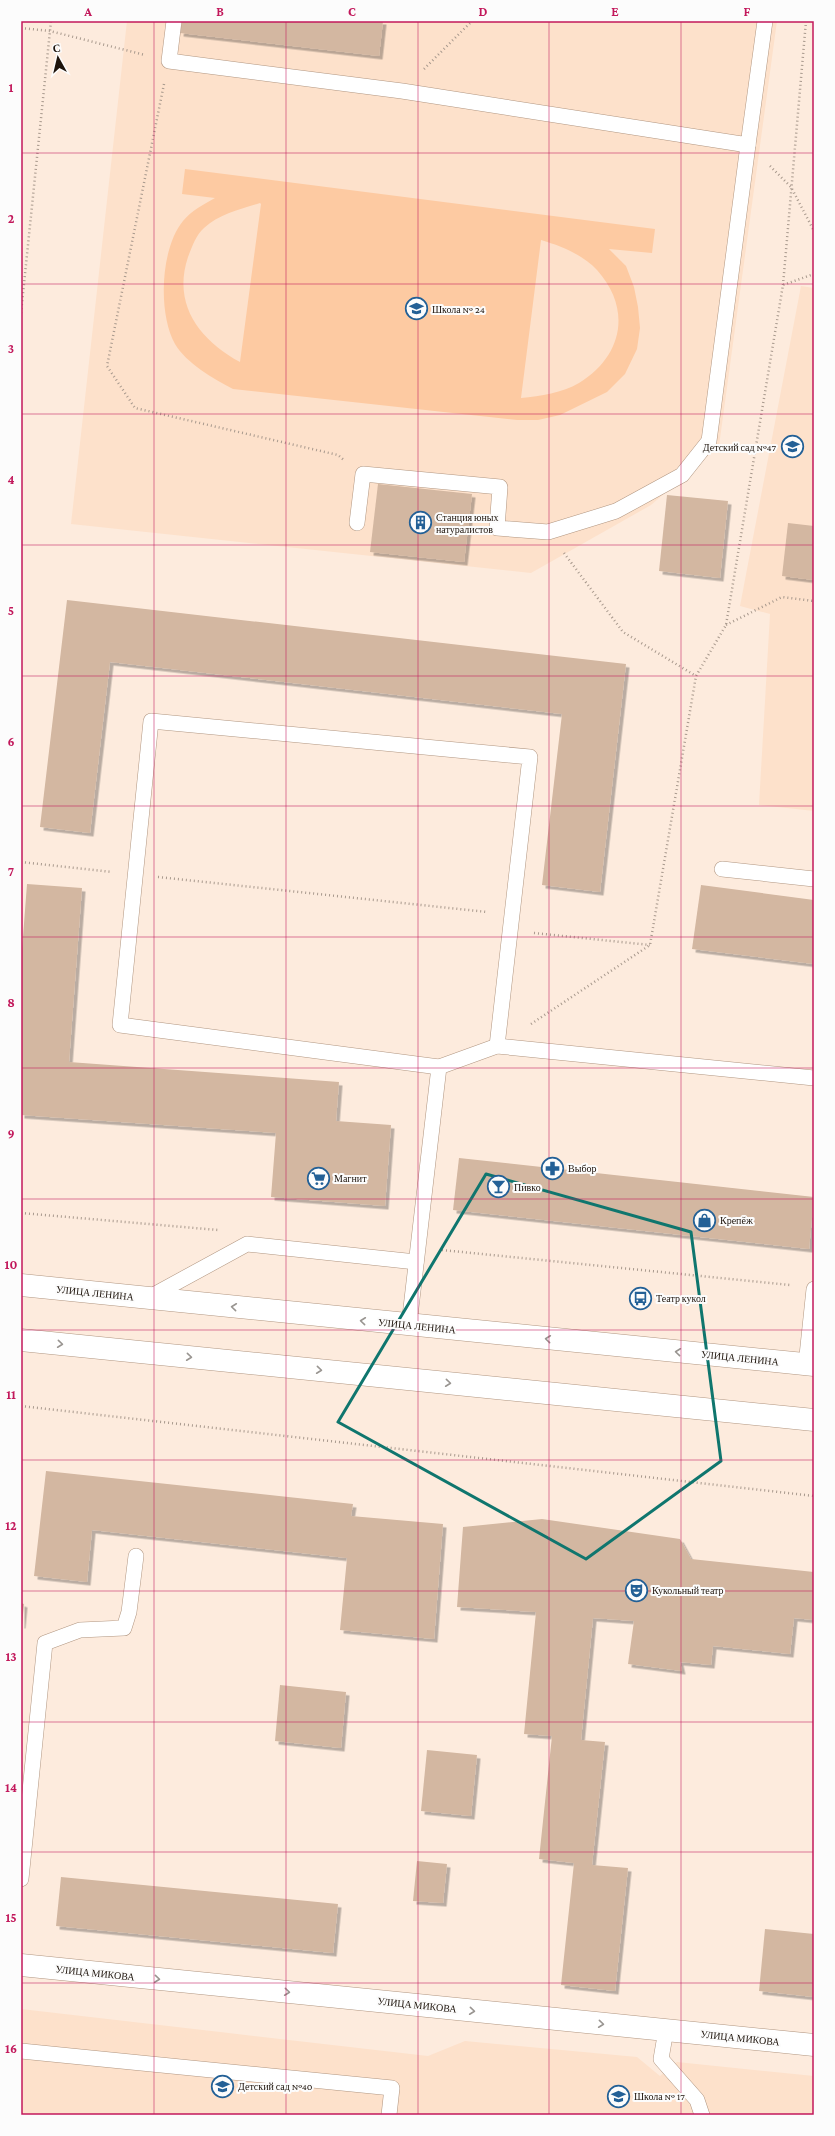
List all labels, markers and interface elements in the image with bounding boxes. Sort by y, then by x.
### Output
text: A [83,4,92,19]
text: B [216,4,224,19]
text: C [348,4,356,19]
text: D [479,4,488,19]
text: E [611,4,619,19]
text: F [744,4,751,19]
north arrow [38,38,78,78]
text: С [52,42,61,55]
text: 1 [9,80,14,95]
text: 2 [8,211,15,226]
school or university icon: Школа № 24 [403,296,429,322]
place label: Школа № 24 [432,304,485,315]
text: 3 [8,341,14,356]
school or university icon: Детский сад №47 [779,434,805,460]
place label: Детский сад №47 [703,442,776,453]
text: 4 [7,472,15,487]
building icon: Станция юных натуралистов [408,510,434,536]
place label: Станция юных натуралистов [436,512,499,535]
text: 5 [8,603,14,618]
text: 6 [7,734,15,749]
text: 7 [8,864,14,879]
text: 8 [7,995,15,1010]
text: 9 [7,1126,15,1141]
pharmacy icon: Выбор [540,1155,566,1181]
place label: Выбор [568,1163,596,1174]
supermarket icon: Магнит [306,1165,332,1191]
place label: Магнит [334,1173,367,1184]
bar icon: Пивко [485,1174,511,1200]
place label: Пивко [514,1182,541,1193]
shop icon: Крепёж [692,1207,718,1233]
place label: Крепёж [720,1215,753,1226]
text: 10 [5,1257,17,1272]
street label: УЛИЦА ЛЕНИНА [56,1283,135,1303]
bus stop icon: Театр кукол [627,1285,653,1311]
place label: Театр кукол [656,1293,706,1304]
one-way arrow [231,1303,237,1312]
one-way arrow [360,1316,366,1325]
street label: УЛИЦА ЛЕНИНА [378,1316,457,1336]
one-way arrow [545,1335,551,1344]
one-way arrow [57,1339,63,1348]
one-way arrow [675,1348,681,1357]
street label: УЛИЦА ЛЕНИНА [701,1348,780,1368]
one-way arrow [186,1352,192,1361]
one-way arrow [315,1365,322,1374]
one-way arrow [445,1378,451,1387]
text: 11 [6,1387,16,1402]
text: 12 [5,1518,17,1533]
theatre icon: Кукольный театр [623,1577,649,1603]
place label: Кукольный театр [652,1585,724,1596]
text: 13 [5,1649,17,1664]
text: 14 [5,1780,17,1795]
text: 15 [5,1910,17,1925]
street label: УЛИЦА МИКОВА [55,1963,136,1983]
one-way arrow [154,1974,160,1983]
one-way arrow [284,1987,290,1996]
street label: УЛИЦА МИКОВА [377,1995,458,2015]
one-way arrow [469,2006,475,2015]
one-way arrow [598,2019,604,2028]
street label: УЛИЦА МИКОВА [700,2028,781,2048]
text: 16 [5,2041,17,2056]
school or university icon: Детский сад №40 [210,2073,236,2099]
place label: Детский сад №40 [238,2081,313,2092]
school or university icon: Школа № 17 [606,2083,632,2109]
place label: Школа № 17 [634,2091,685,2102]

